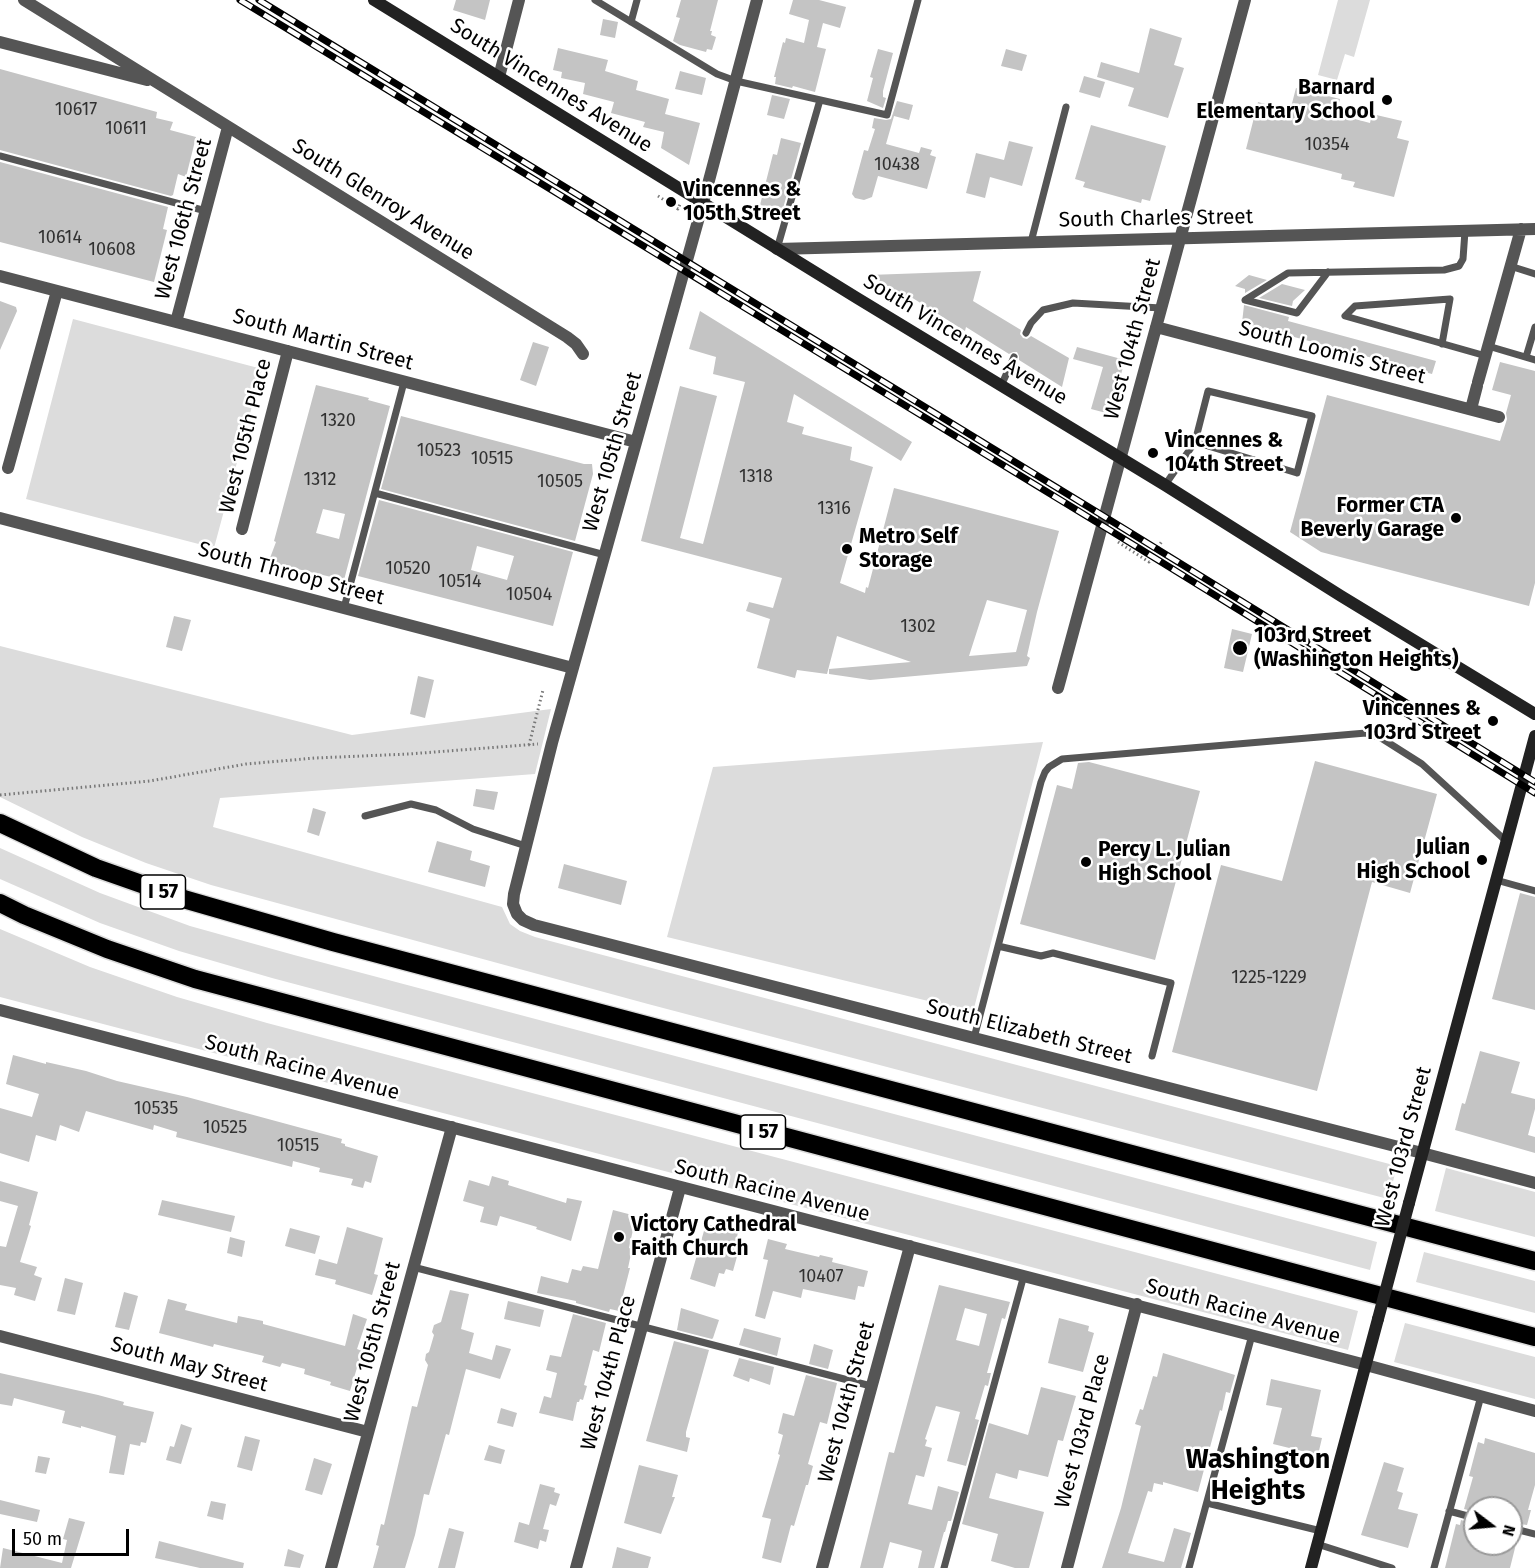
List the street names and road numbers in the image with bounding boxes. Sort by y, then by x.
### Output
street label: South Vincennes Avenue [445,13,657,159]
street label: South Glenroy Avenue [287,134,479,266]
street label: West 106th Street [150,136,218,302]
street label: South Charles Street [1058,205,1254,233]
street label: West 104th Street [1099,256,1167,422]
street label: South Vincennes Avenue [858,269,1072,411]
street label: South Martin Street [230,304,416,376]
street label: South Loomis Street [1236,316,1428,390]
street label: West 105th Place [215,356,277,516]
street label: West 105th Street [578,369,648,535]
street label: South Throop Street [195,537,387,611]
road number: I 57 [140,875,186,909]
street label: South Elizabeth Street [924,994,1134,1070]
street label: South Racine Avenue [202,1030,402,1106]
street label: West 103rd Street [1370,1064,1438,1230]
road number: I 57 [740,1115,786,1149]
street label: South Racine Avenue [672,1155,872,1227]
street label: West 105th Street [339,1259,407,1425]
street label: South Racine Avenue [1143,1274,1343,1350]
street label: West 104th Place [576,1293,642,1453]
street label: West 104th Street [813,1319,881,1485]
street label: South May Street [108,1332,270,1398]
street label: West 103rd Place [1050,1351,1116,1511]

